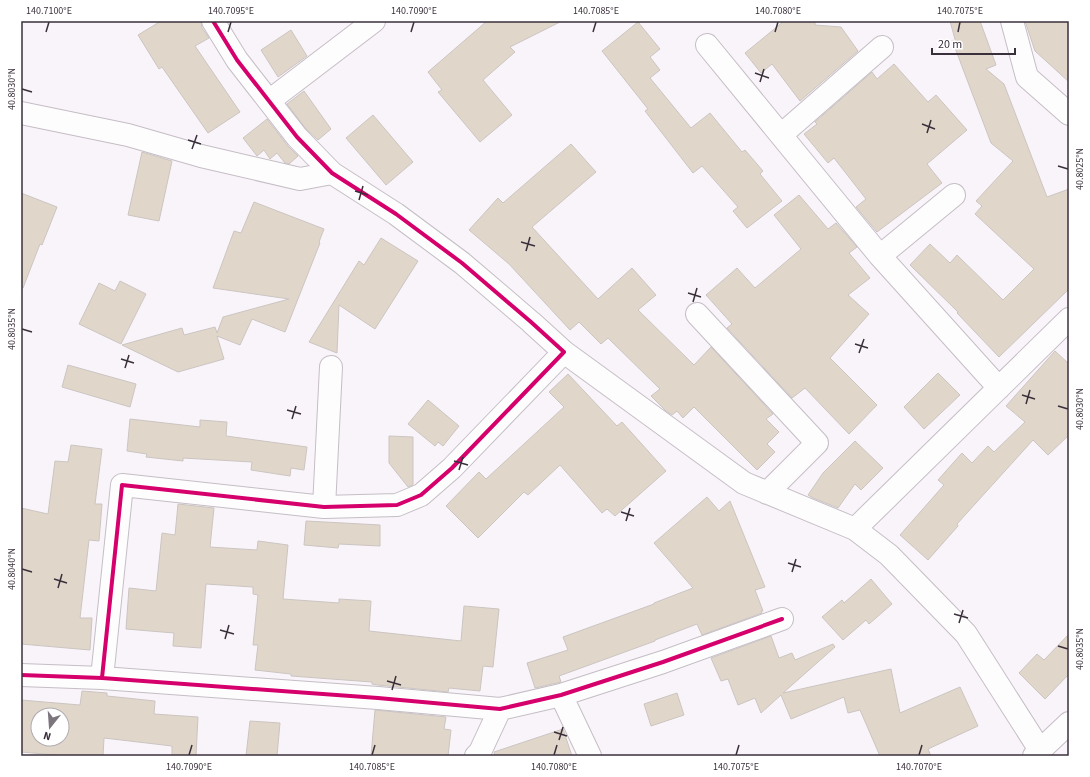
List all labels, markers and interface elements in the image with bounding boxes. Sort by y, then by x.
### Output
text: 140.7100°E [26,4,72,18]
text: 140.7095°E [208,4,254,18]
text: 140.7090°E [391,4,437,18]
text: 140.7085°E [573,4,619,18]
text: 140.7080°E [755,4,801,18]
text: 140.7075°E [937,4,983,18]
scale bar [932,30,1015,56]
text: 20 m [938,36,962,53]
text: 40.8030°N [5,68,19,110]
text: 40.8025°N [1073,148,1087,190]
text: 40.8035°N [5,308,19,350]
text: 40.8030°N [1073,388,1087,430]
text: 40.8040°N [5,548,19,590]
text: 40.8035°N [1073,628,1087,670]
north arrow [30,707,70,747]
text: N [42,728,53,744]
text: 140.7090°E [166,760,212,774]
text: 140.7085°E [349,760,395,774]
text: 140.7080°E [531,760,577,774]
text: 140.7075°E [713,760,759,774]
text: 140.7070°E [896,760,942,774]

